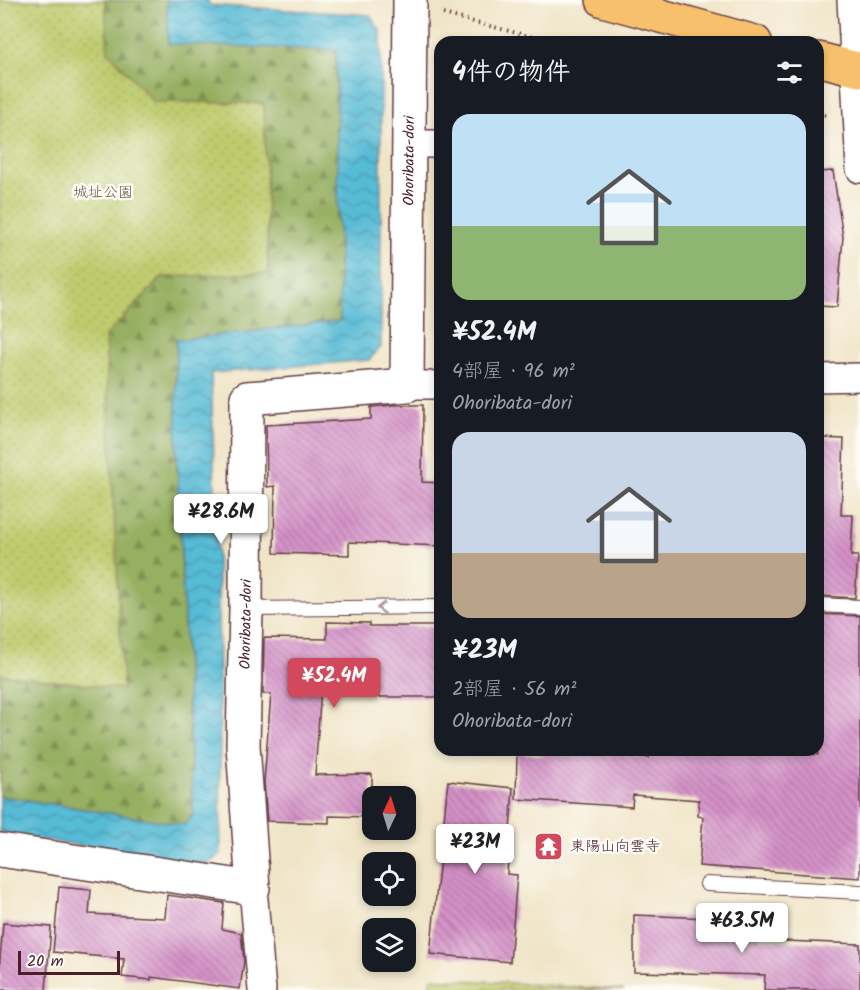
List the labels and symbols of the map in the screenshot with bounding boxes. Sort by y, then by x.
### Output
street label: Ohoribata-dori [397,114,422,206]
park label: 城址公園 [73,181,133,205]
pin: ¥28.6M [172,494,270,545]
street label: Ohoribata-dori [234,578,259,670]
one-way arrow [377,602,386,614]
pin: ¥52.4M [285,658,383,709]
north arrow [362,786,416,840]
pin: ¥23M [439,824,511,875]
temple icon: 東陽山向雲寺 [533,830,565,862]
place label: 東陽山向雲寺 [570,835,660,859]
pin: ¥63.5M [693,903,791,954]
scale bar [18,948,120,976]

